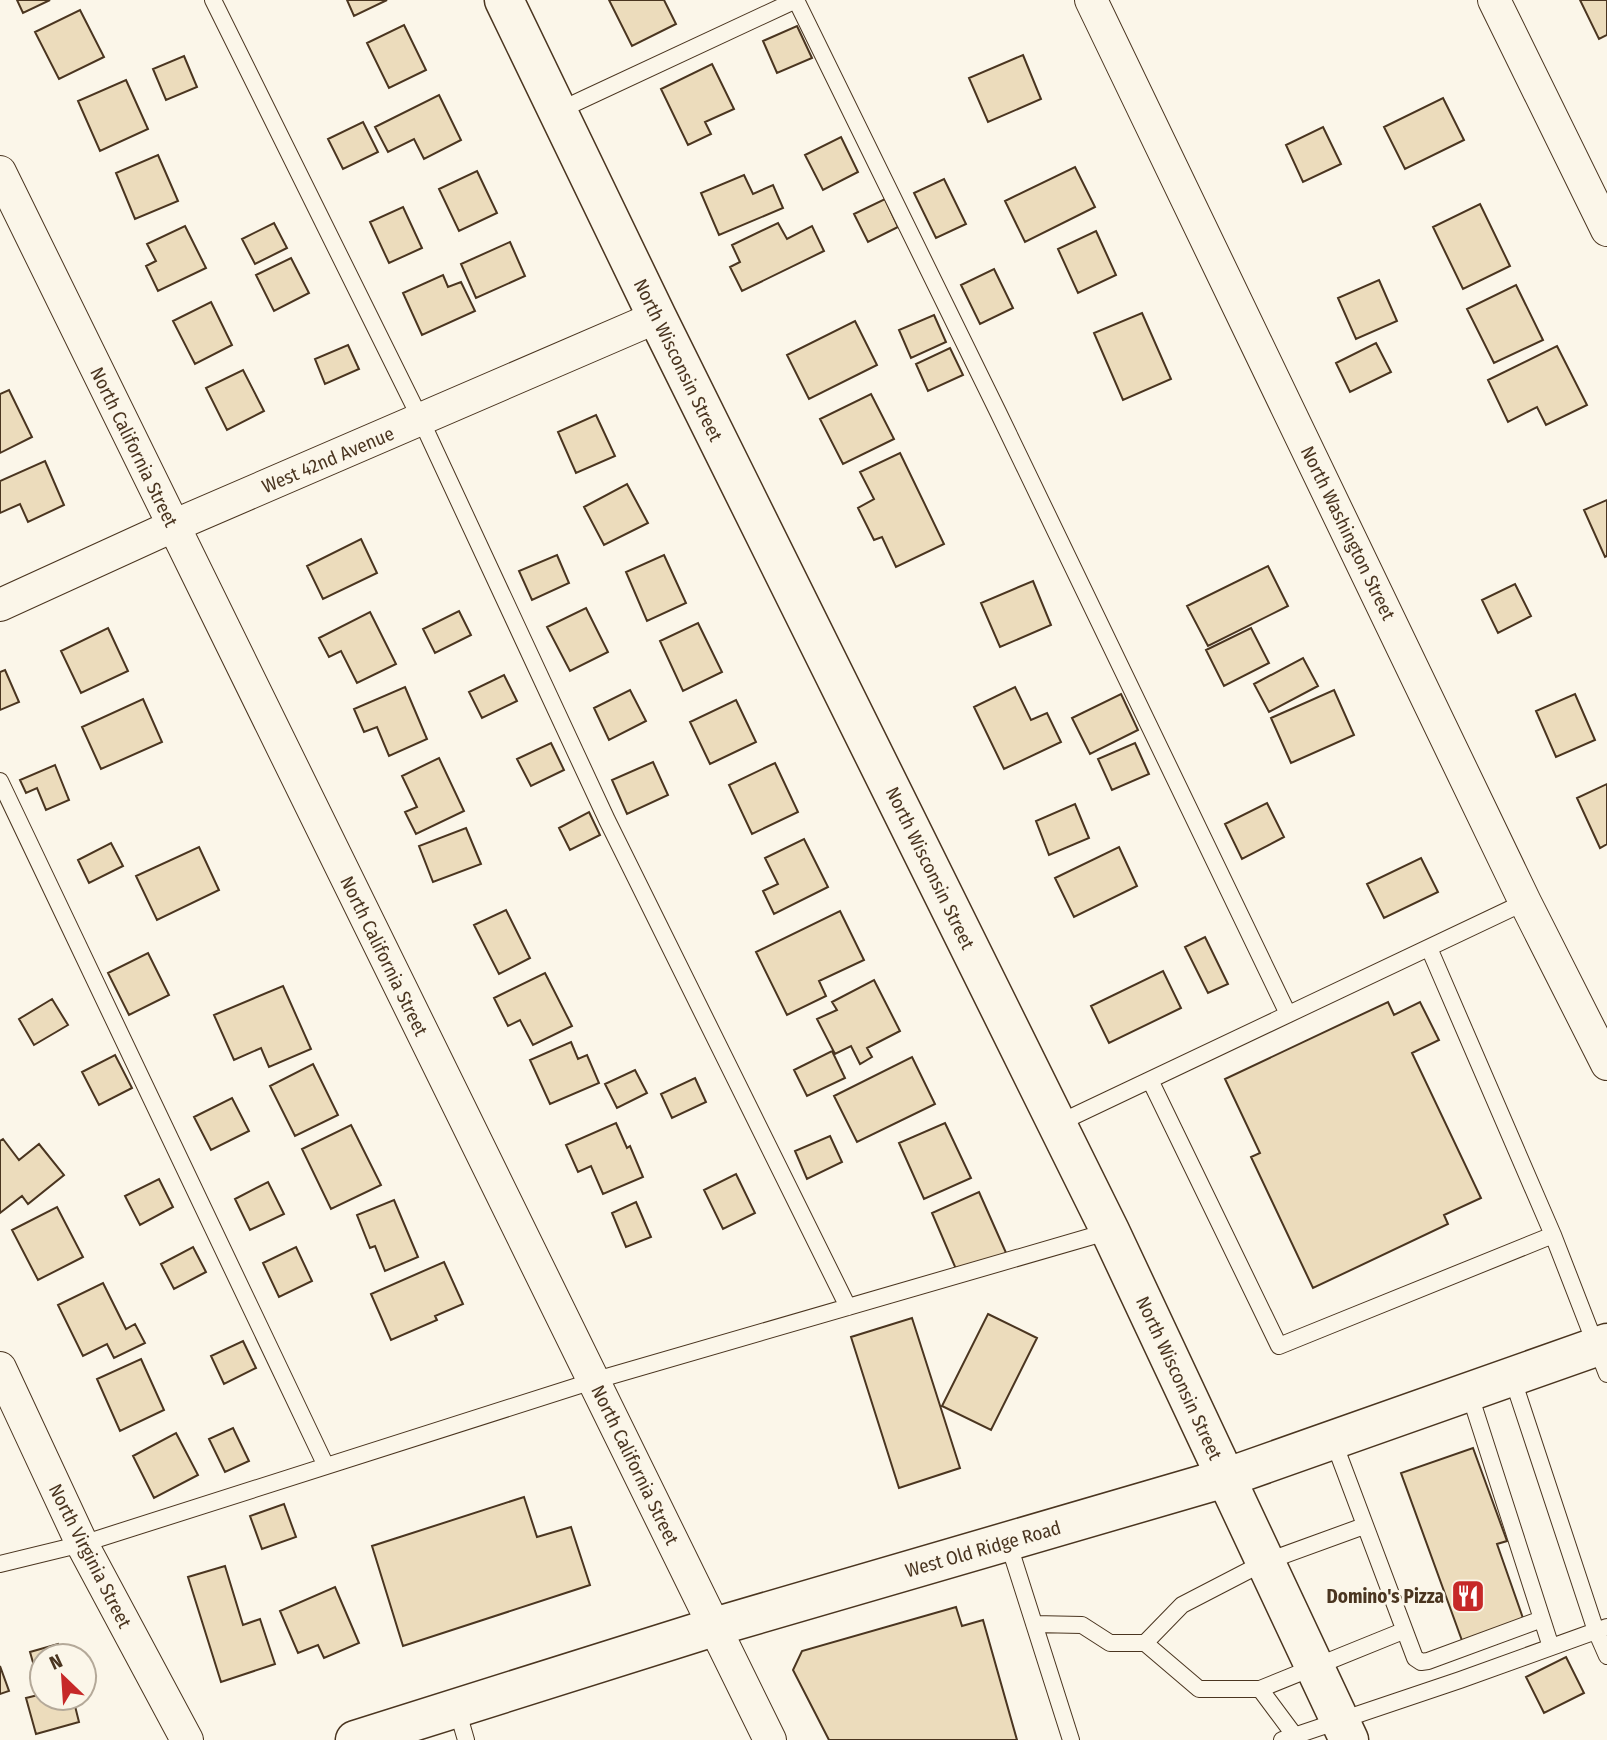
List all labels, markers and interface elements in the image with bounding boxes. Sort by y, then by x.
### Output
street label: North Wisconsin Street [629,275,728,446]
street label: North California Street [85,363,183,531]
street label: West 42nd Avenue [258,422,398,498]
street label: North Washington Street [1296,442,1400,624]
street label: North Wisconsin Street [881,783,980,954]
street label: North California Street [335,872,433,1040]
street label: North Wisconsin Street [1131,1293,1227,1464]
street label: North California Street [586,1381,684,1549]
street label: North Virginia Street [44,1480,137,1633]
street label: West Old Ridge Road [902,1516,1064,1582]
restaurant icon: Domino's Pizza [1449,1577,1487,1615]
place label: Domino's Pizza [1326,1585,1444,1608]
north arrow [28,1642,98,1712]
text: N [46,1649,66,1675]

